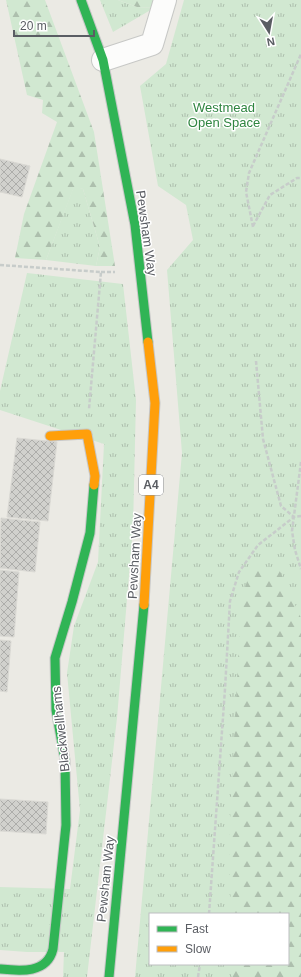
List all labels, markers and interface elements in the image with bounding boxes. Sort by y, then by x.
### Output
scale bar [14,12,94,38]
north arrow [249,12,289,52]
text: 20 m [20,19,47,33]
text: N [266,35,276,48]
park label: Westmead Open Space [188,100,260,130]
street label: Pewsham Way [133,189,160,277]
road number: A4 [139,475,163,495]
street label: Pewsham Way [125,512,144,599]
street label: Blackwellhams [48,685,72,772]
street label: Pewsham Way [94,835,118,923]
legend [149,913,289,965]
text: Fast [185,922,209,936]
text: Slow [185,942,211,956]

